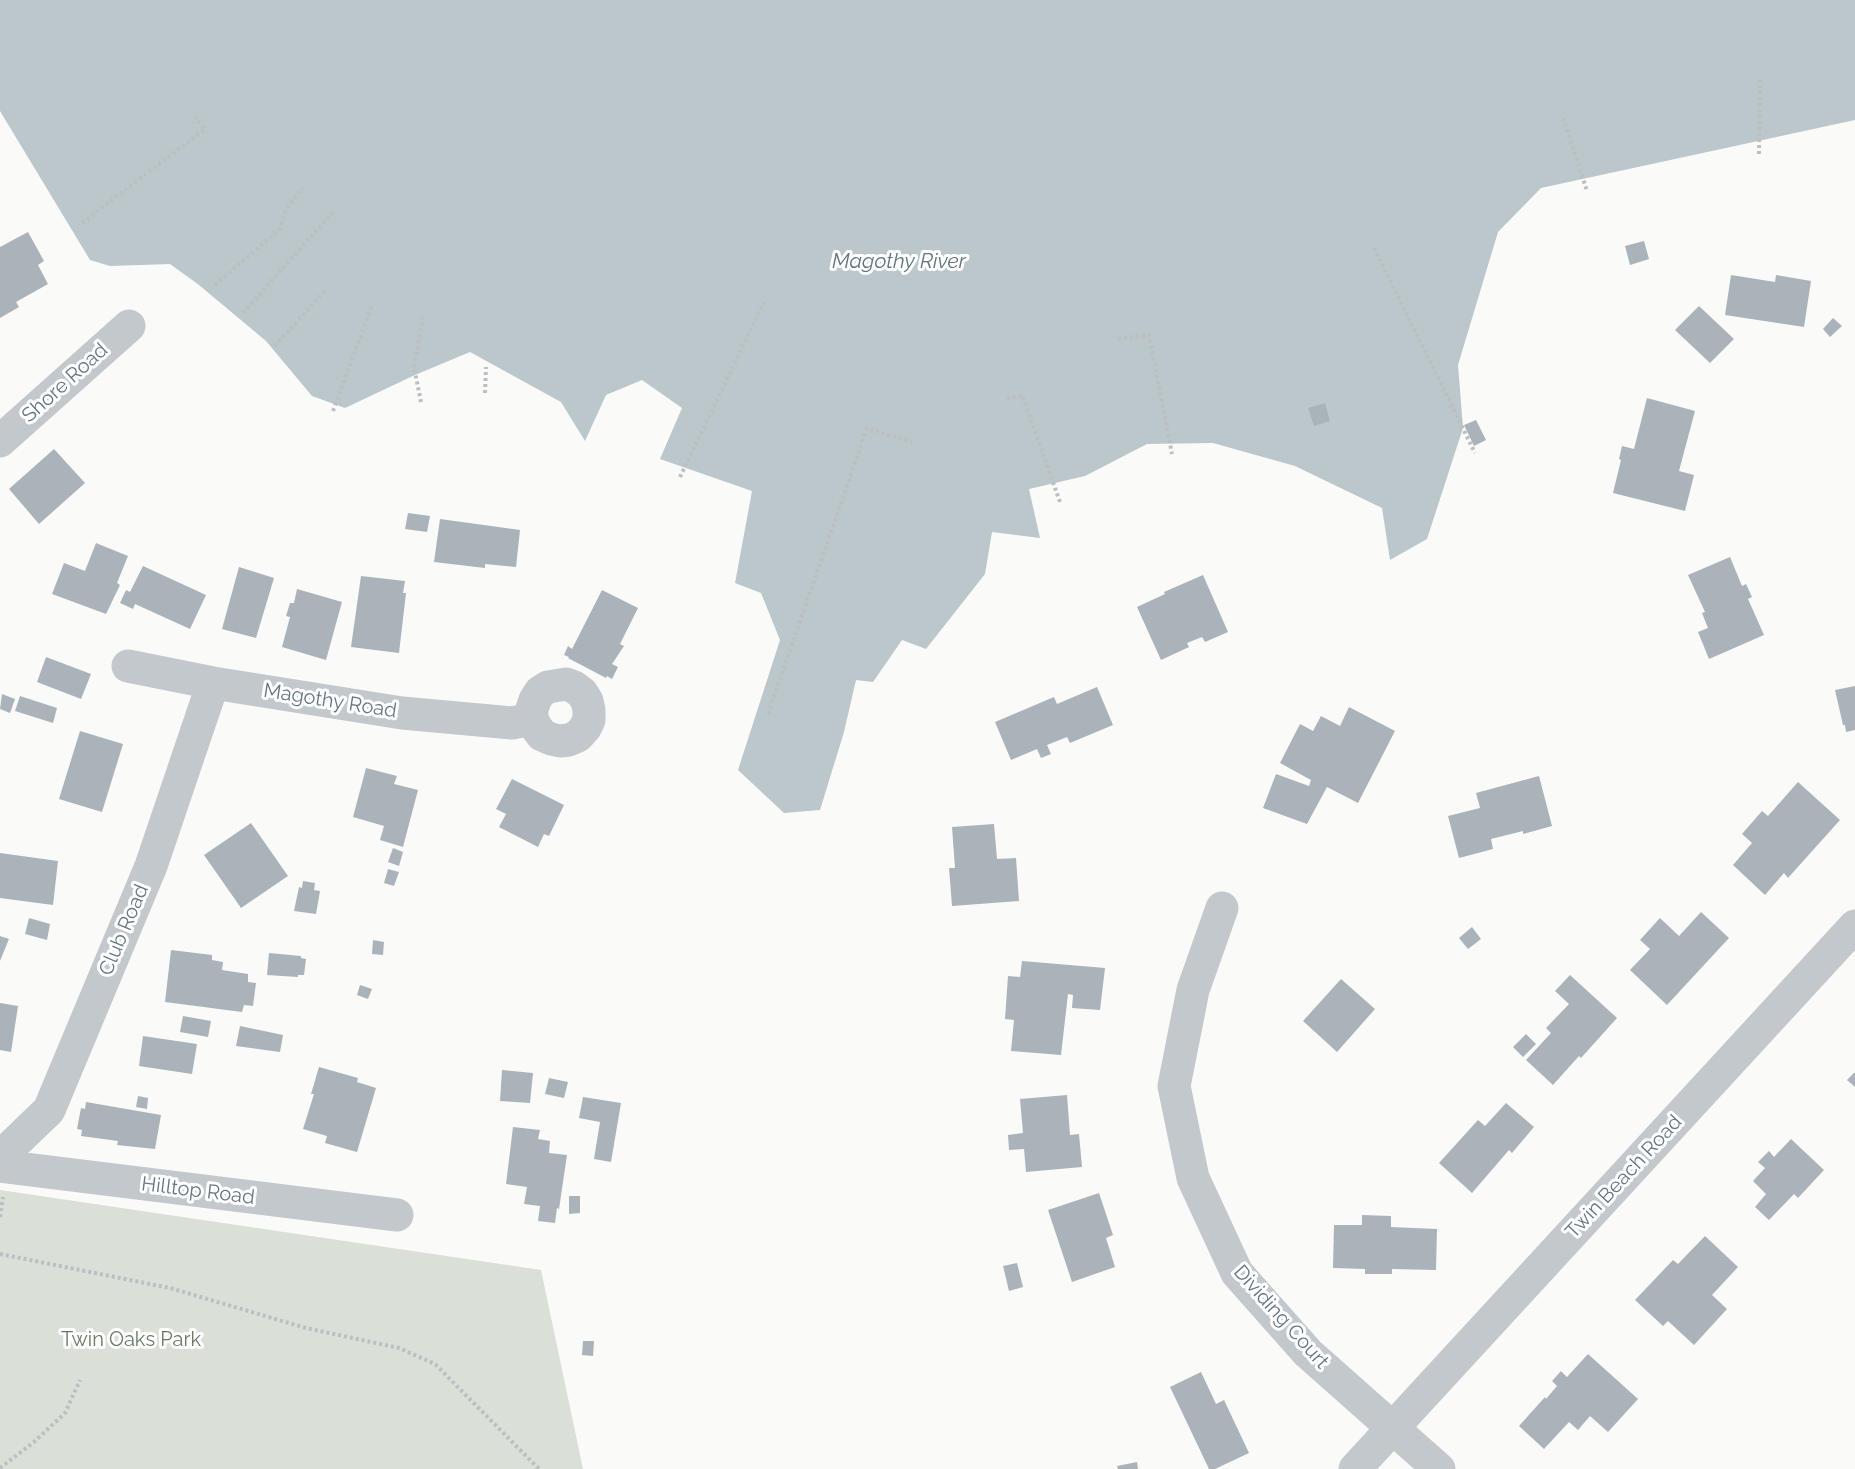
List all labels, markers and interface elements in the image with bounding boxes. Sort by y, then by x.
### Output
water label: Magothy River [832,249,966,275]
street label: Shore Road [17,338,113,428]
street label: Magothy Road [262,679,398,723]
street label: Club Road [94,881,154,979]
street label: Twin Beach Road [1561,1110,1687,1244]
street label: Hilltop Road [140,1172,256,1210]
street label: Dividing Court [1228,1260,1334,1374]
park label: Twin Oaks Park [61,1328,201,1352]

